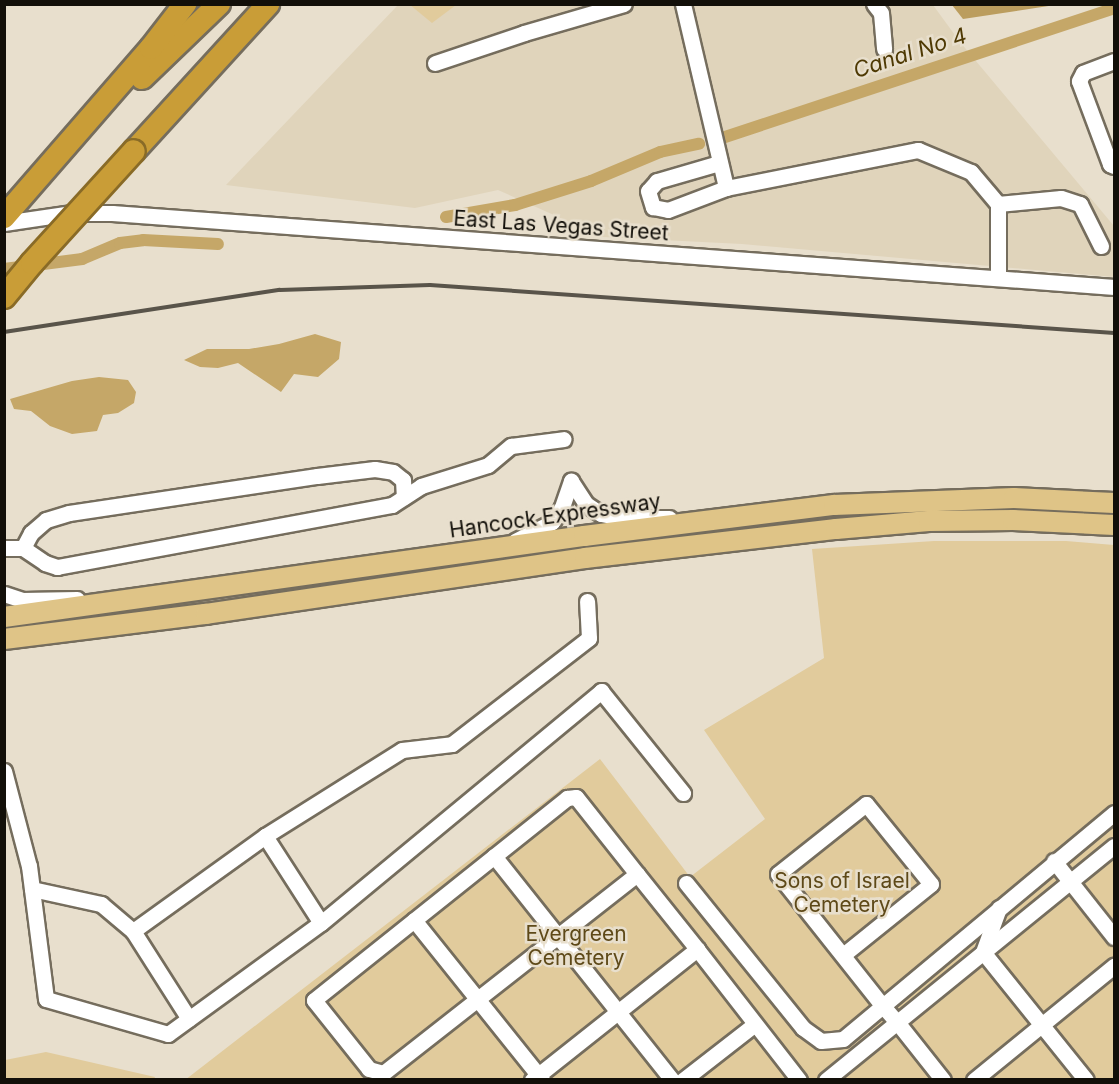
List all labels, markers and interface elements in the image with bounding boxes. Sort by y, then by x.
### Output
water label: Canal No 4 [850,22,970,84]
street label: East Las Vegas Street [453,206,669,246]
street label: Hancock Expressway [448,489,662,543]
park label: Sons of Israel Cemetery [774,868,910,918]
park label: Evergreen Cemetery [525,921,627,971]

